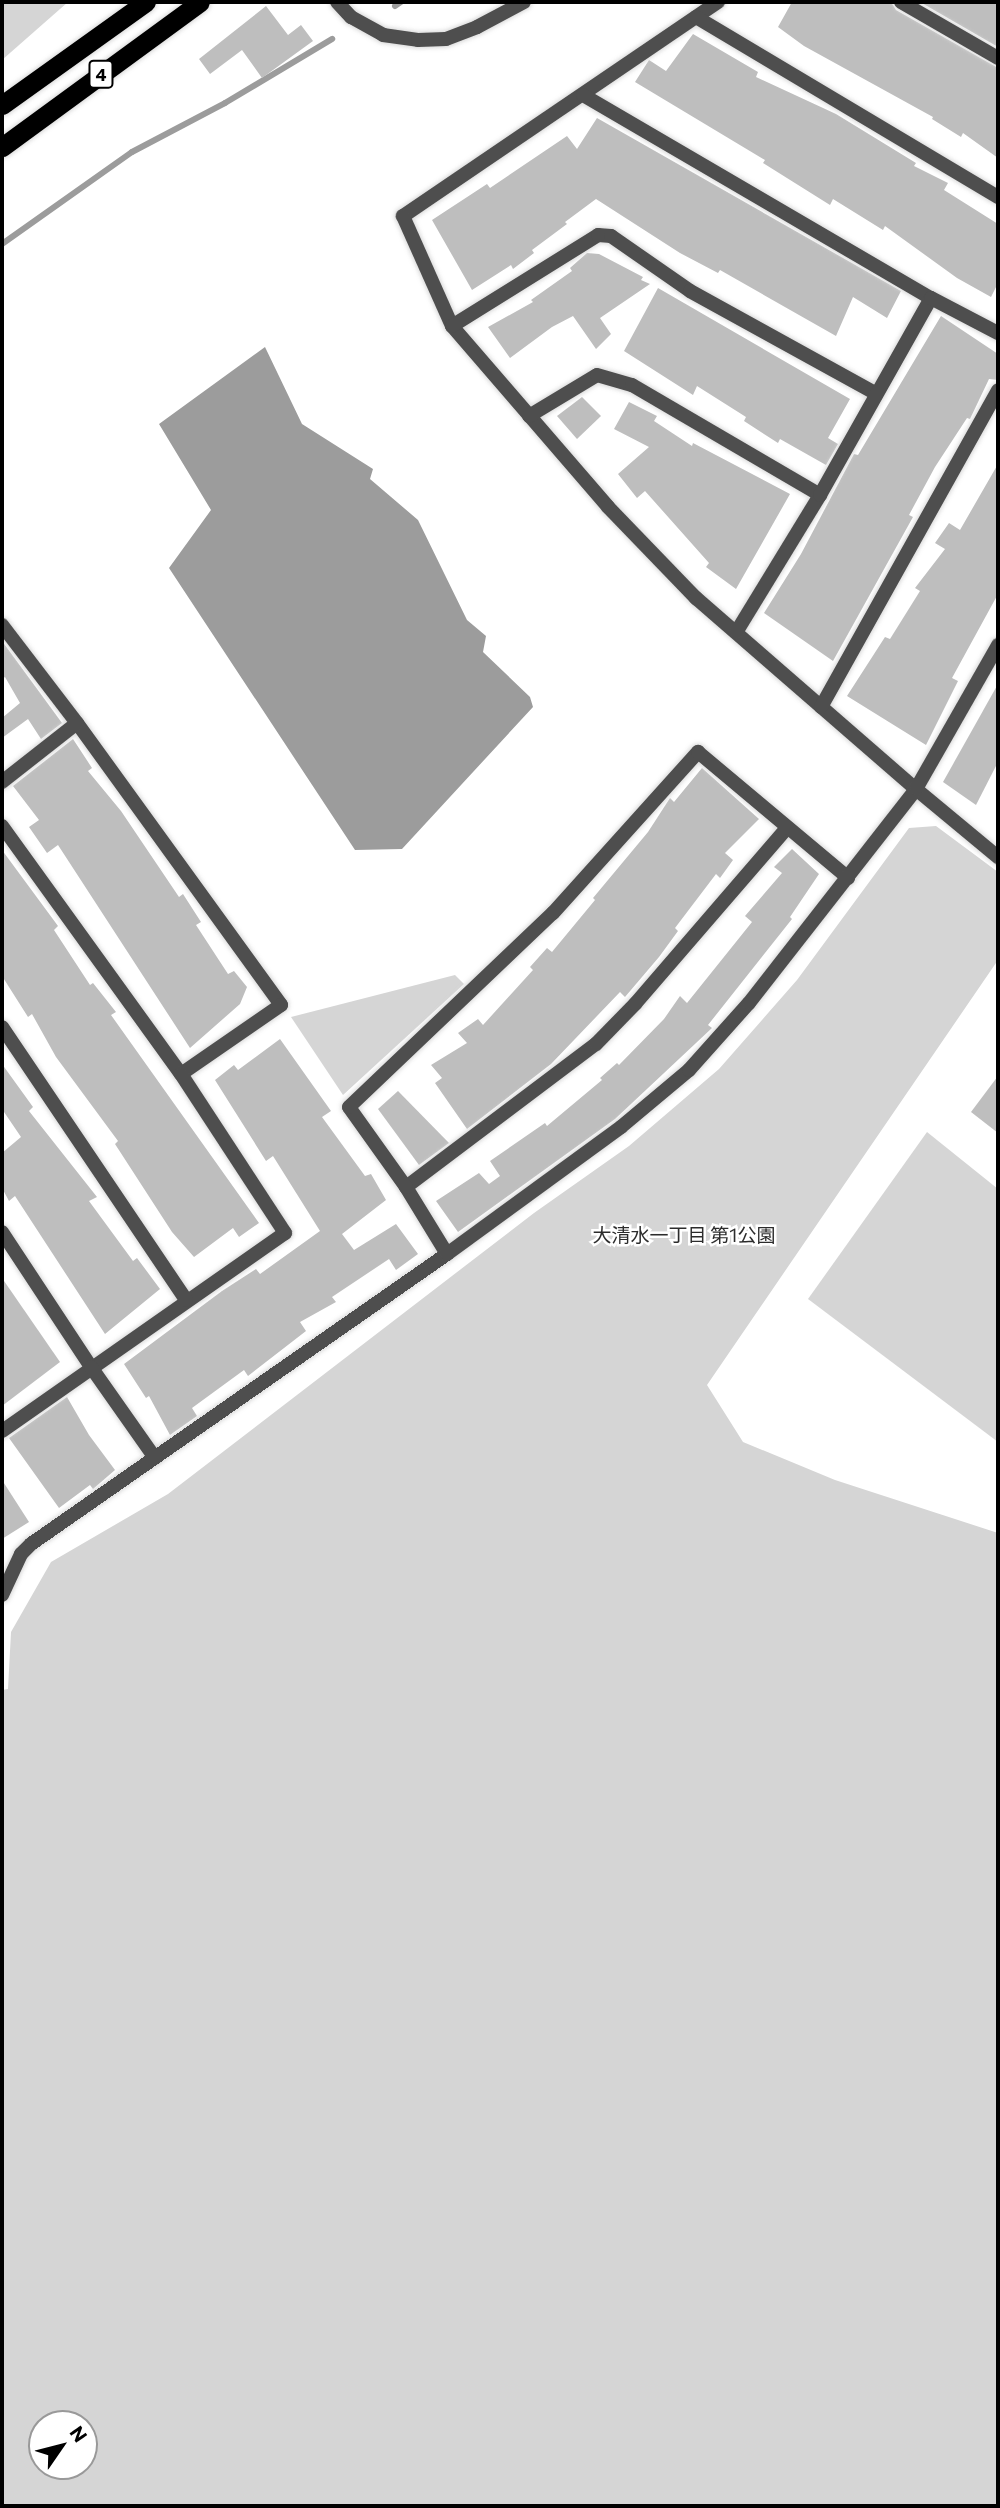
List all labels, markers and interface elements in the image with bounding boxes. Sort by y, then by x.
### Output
road number: 4 [87,60,115,88]
park label: 大清水一丁目 第1公園 [593,1224,775,1246]
north arrow [28,2410,98,2480]
text: N [65,2421,92,2446]

